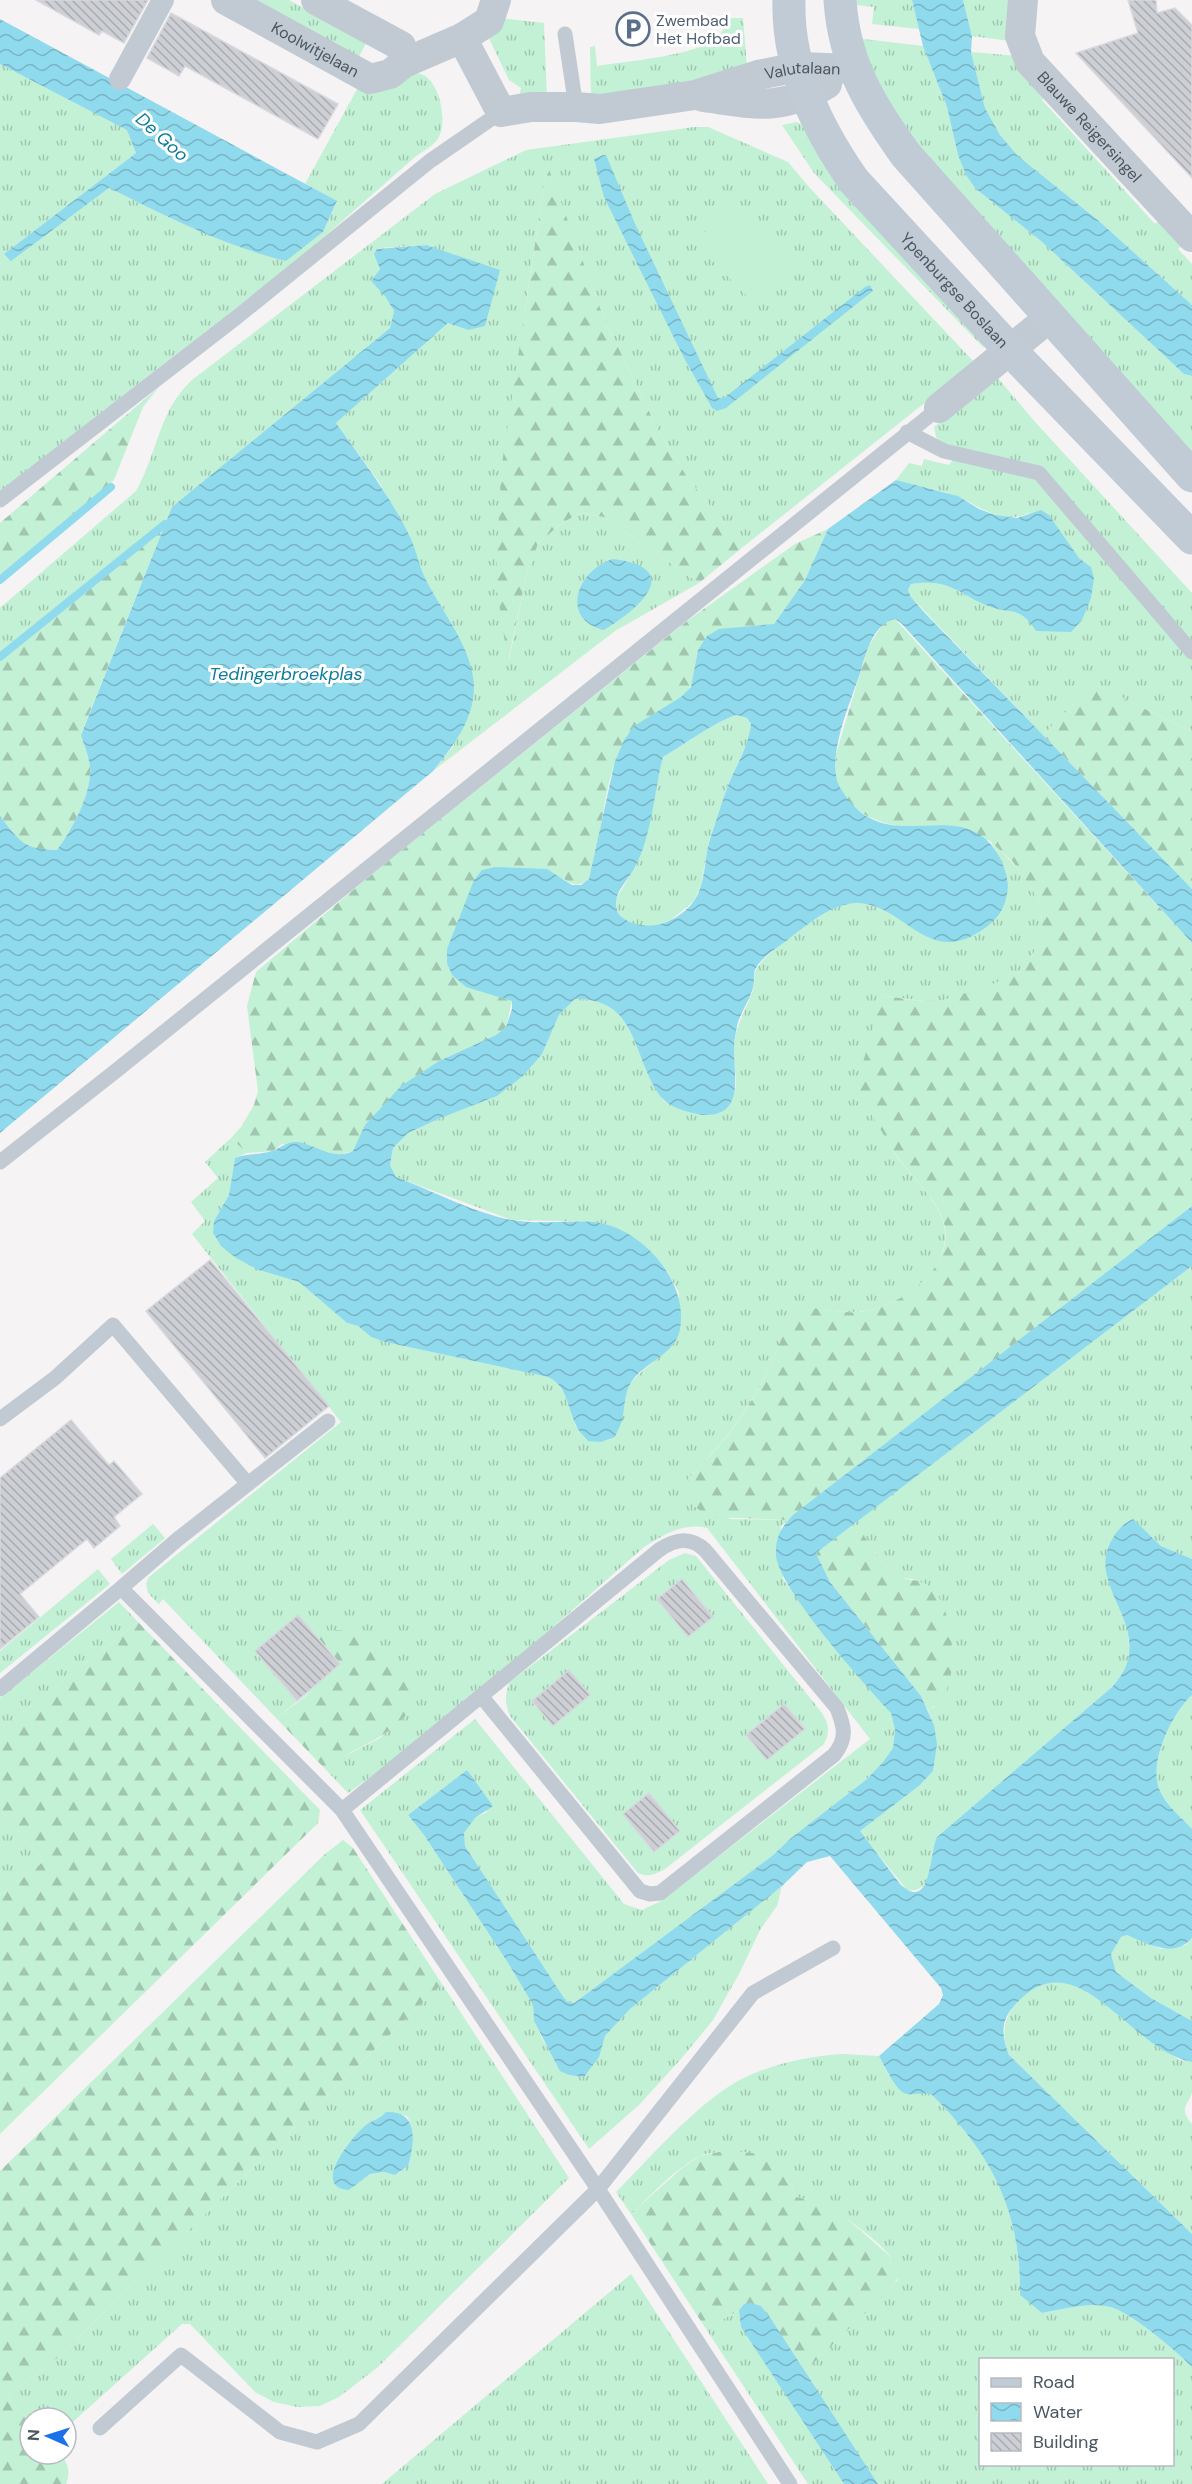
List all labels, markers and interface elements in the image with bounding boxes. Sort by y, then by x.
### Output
place label: Zwembad Het Hofbad [656,10,741,49]
parking icon: Zwembad Het Hofbad [615,11,651,47]
street label: Koolwitjelaan [268,17,363,82]
street label: Valutalaan [762,56,841,84]
street label: Blauwe Reigersingel [1033,66,1147,187]
water label: De Goo [131,107,193,167]
street label: Ypenburgse Boslaan [896,228,1013,352]
water label: Tedingerbroekplas [209,662,363,686]
legend [979,2358,1174,2466]
text: Road [1033,2370,1075,2394]
text: Water [1033,2400,1083,2424]
north arrow [18,2406,78,2466]
text: N [23,2429,44,2442]
text: Building [1033,2430,1098,2454]

